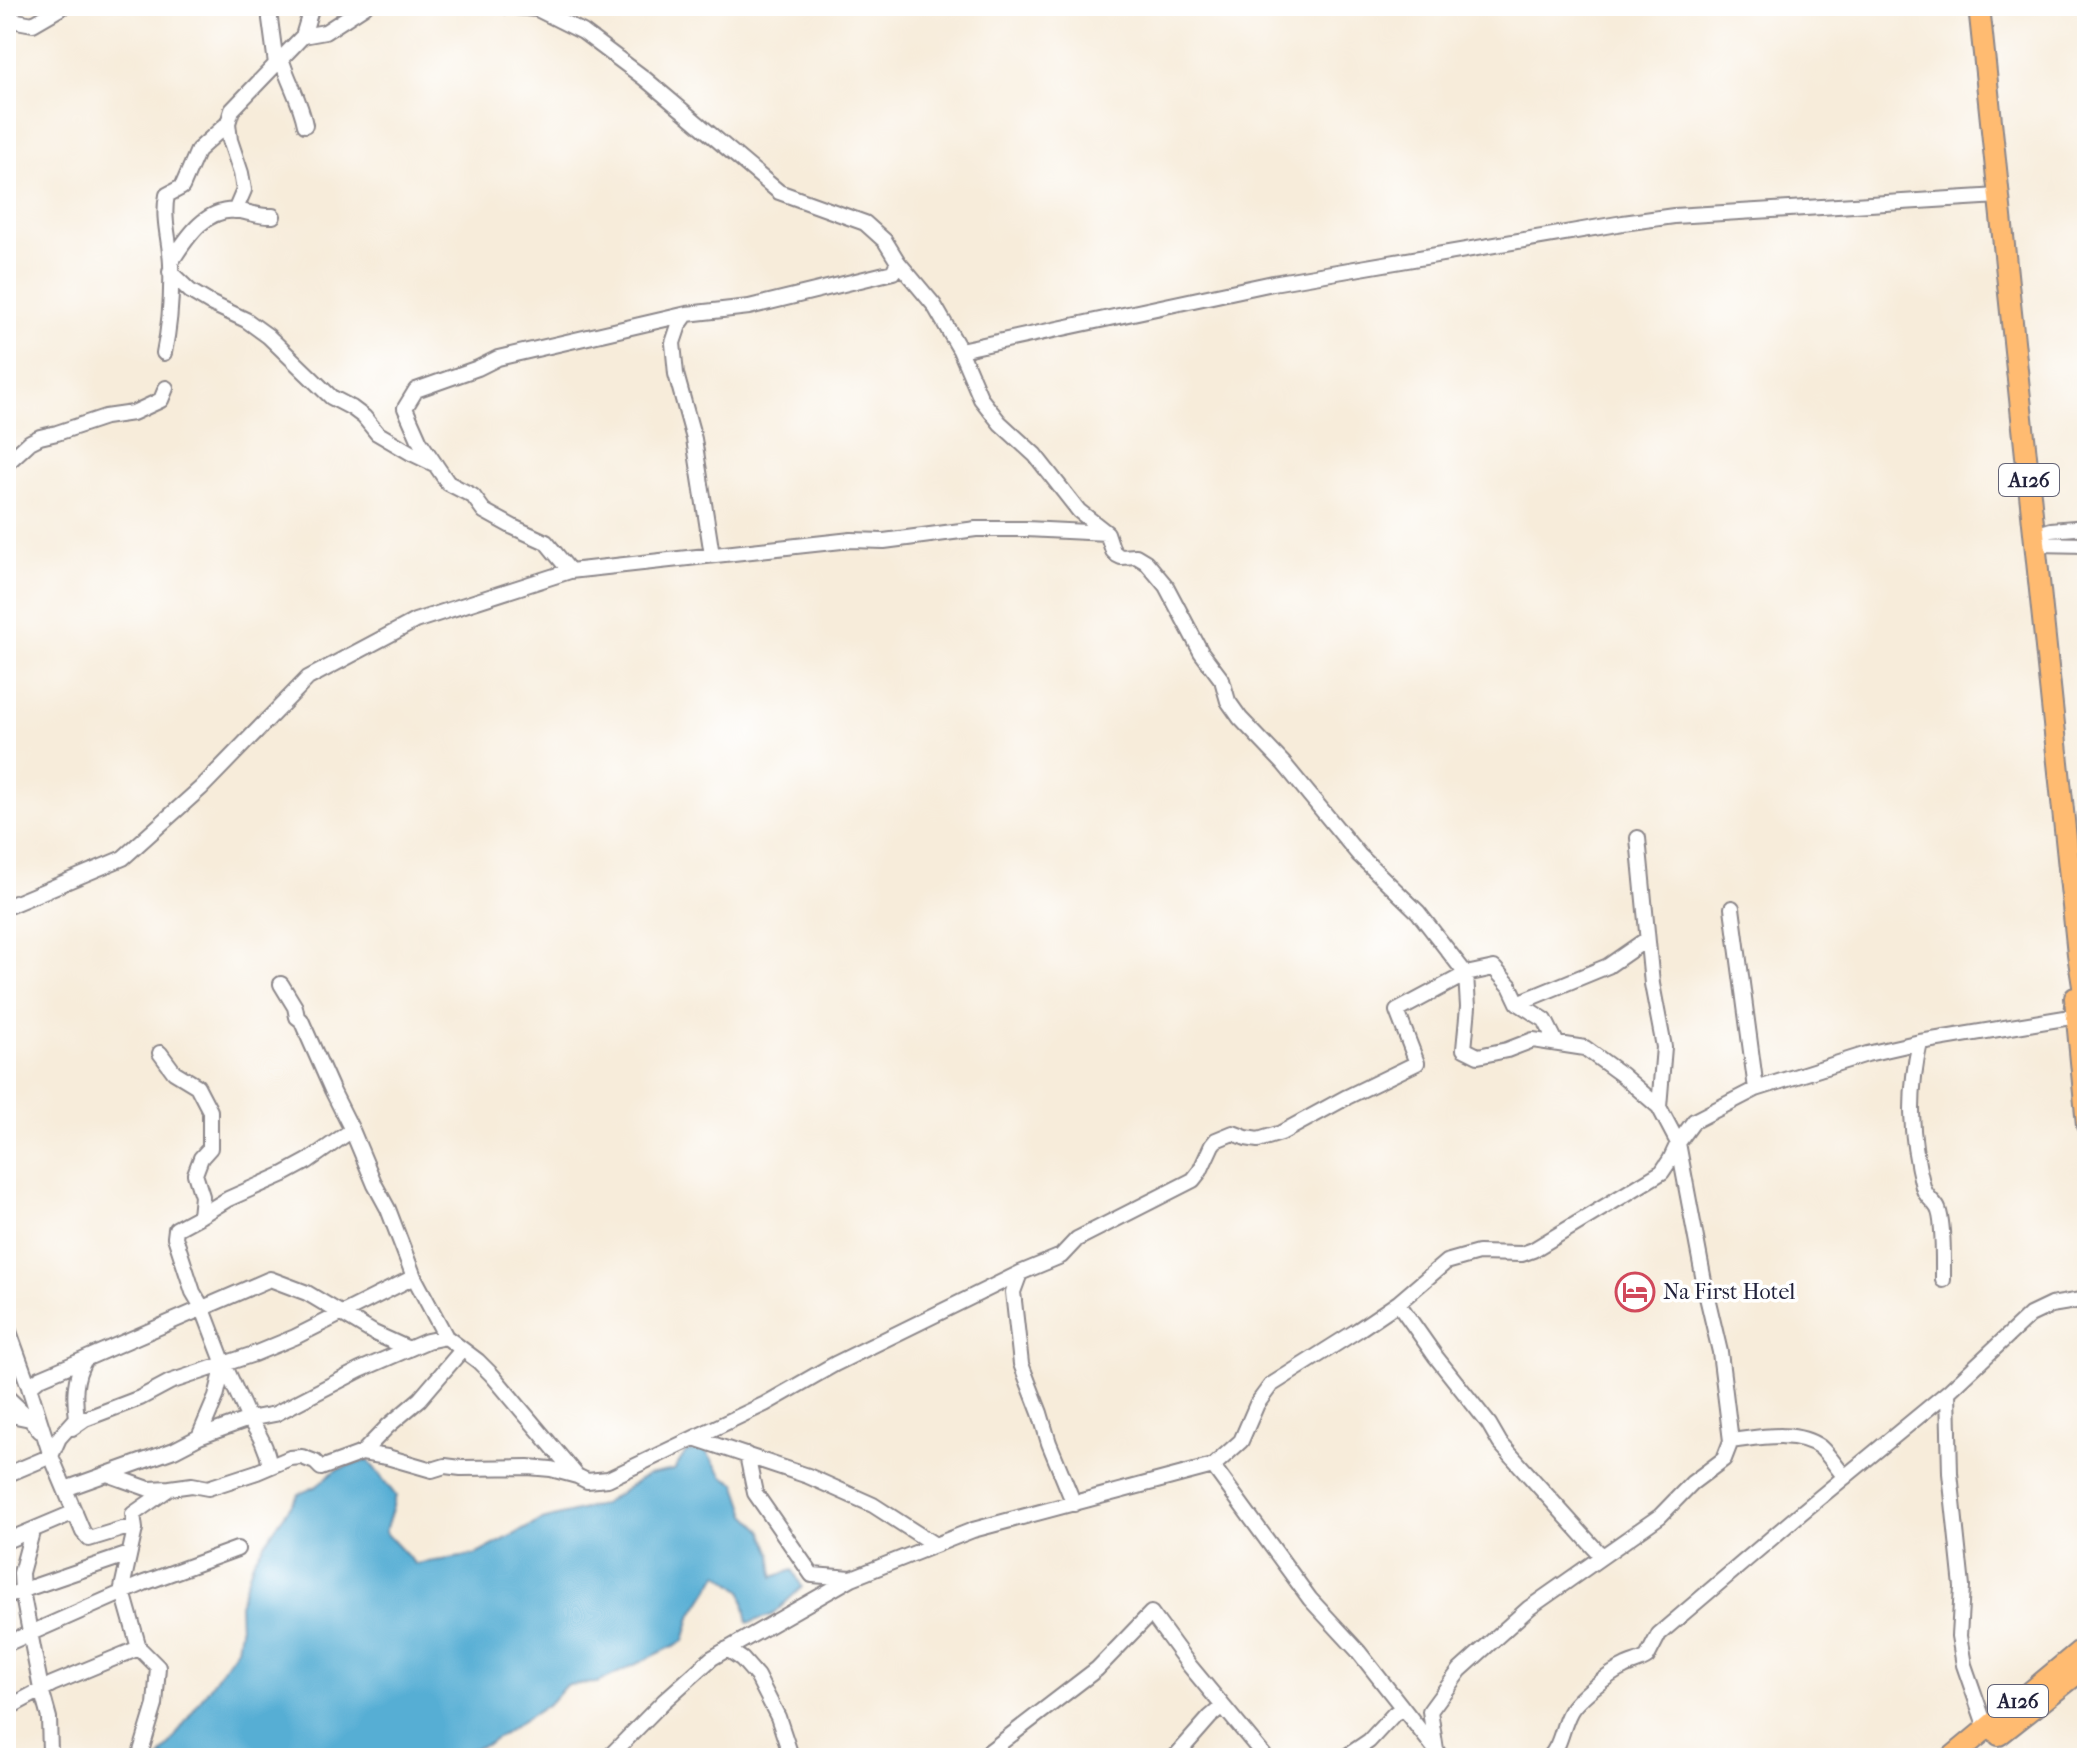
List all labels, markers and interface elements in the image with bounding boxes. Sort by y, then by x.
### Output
road number: A126 [1999,464,2059,496]
hotel icon: Na First Hotel [1614,1271,1656,1313]
place label: Na First Hotel [1663,1279,1795,1305]
road number: A126 [1988,1685,2048,1717]

